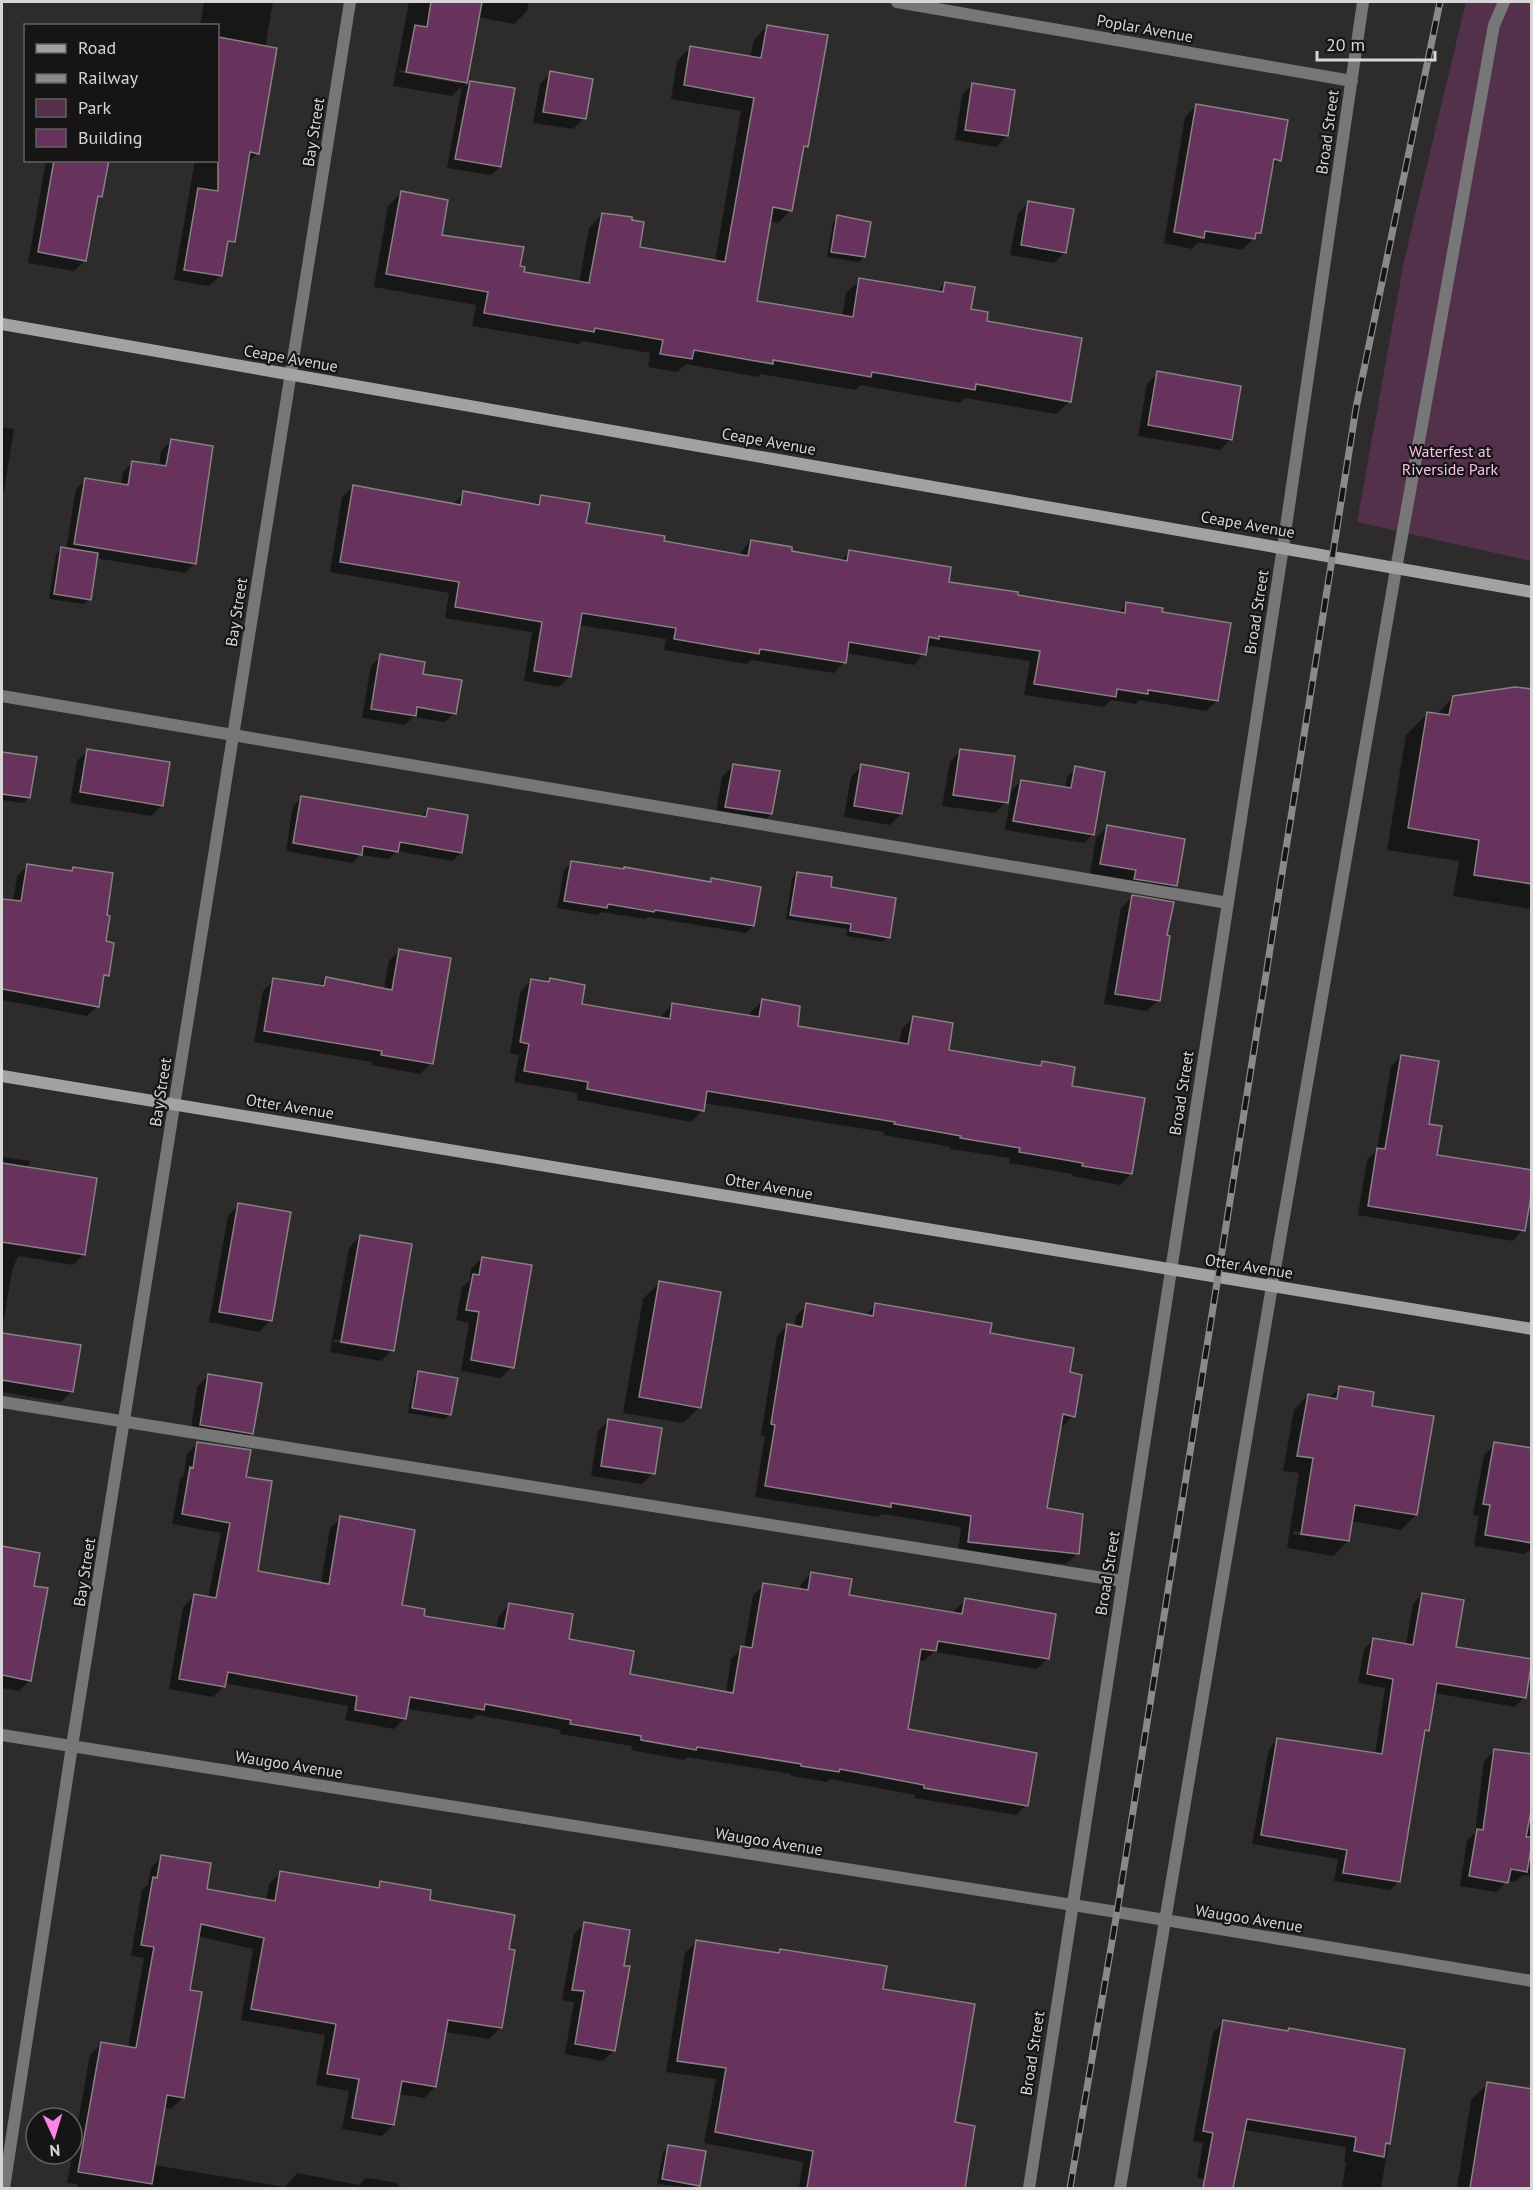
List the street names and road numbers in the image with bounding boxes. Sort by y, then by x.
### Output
street label: Poplar Avenue [1095,10,1195,46]
street label: Broad Street [1311,88,1343,176]
street label: Bay Street [298,96,328,168]
street label: Ceape Avenue [242,340,340,376]
street label: Ceape Avenue [720,423,818,459]
street label: Ceape Avenue [1199,506,1297,542]
street label: Broad Street [1239,568,1273,656]
street label: Bay Street [221,576,251,648]
street label: Broad Street [1164,1049,1198,1137]
street label: Bay Street [145,1056,175,1128]
street label: Otter Avenue [245,1089,335,1123]
street label: Otter Avenue [723,1168,815,1204]
street label: Otter Avenue [1204,1249,1294,1283]
street label: Broad Street [1090,1529,1124,1617]
street label: Bay Street [69,1536,99,1608]
street label: Waugoo Avenue [234,1746,344,1782]
street label: Waugoo Avenue [714,1823,824,1859]
street label: Waugoo Avenue [1194,1900,1304,1936]
street label: Broad Street [1015,2009,1049,2097]

